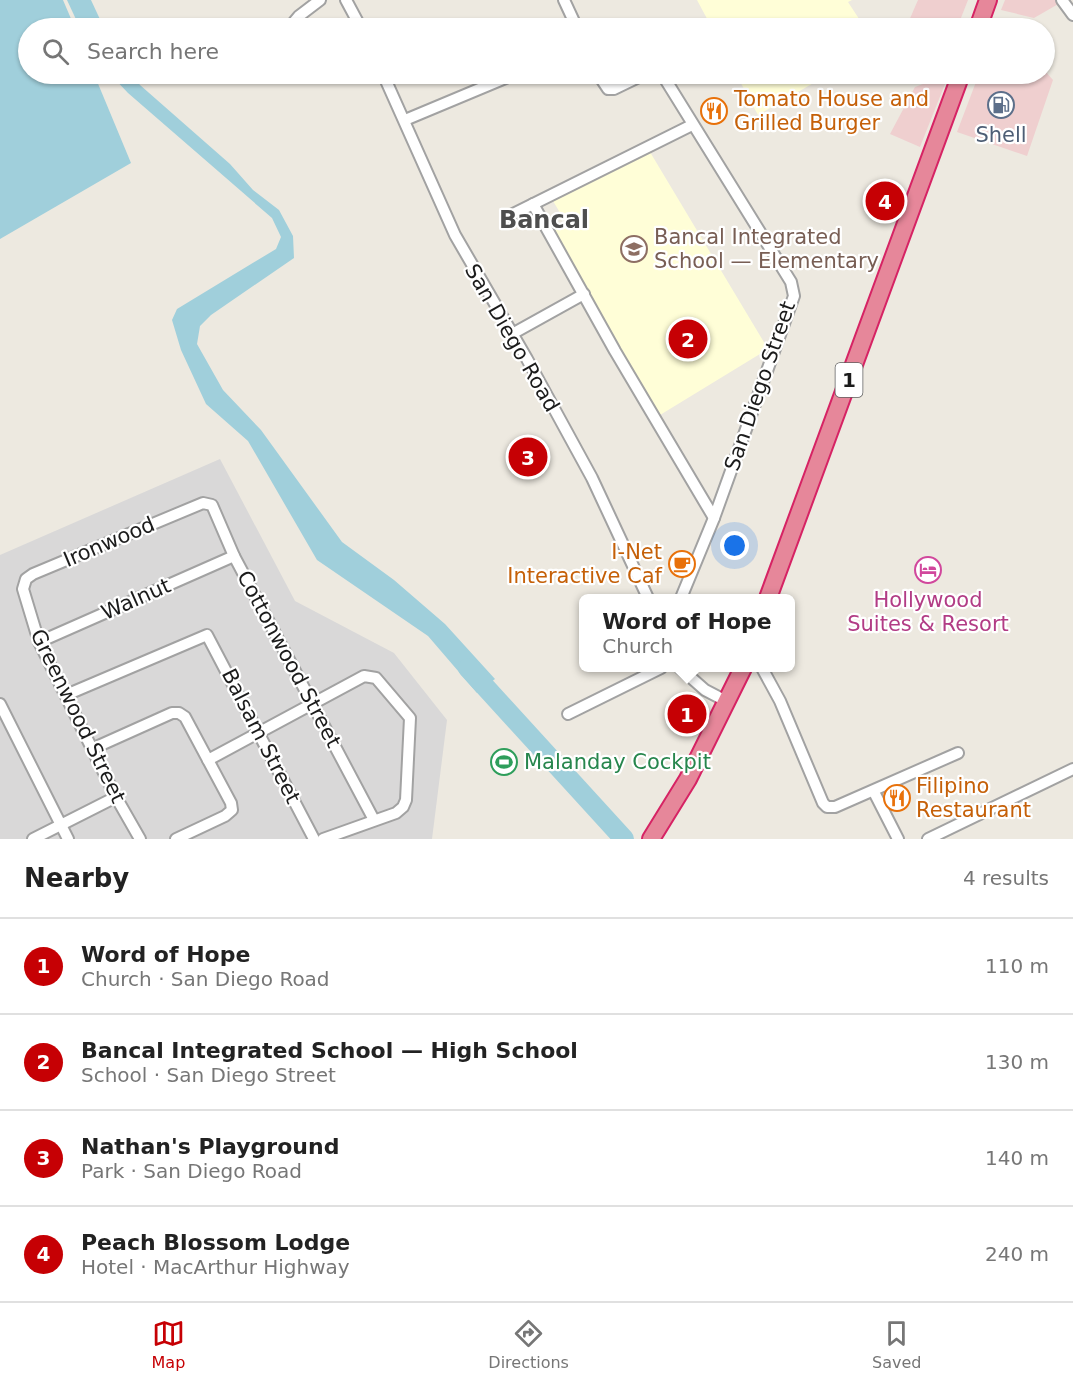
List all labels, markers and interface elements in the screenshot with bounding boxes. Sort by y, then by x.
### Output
search box [18,18,1055,84]
icon: search [39,35,72,68]
text: Search here [87,39,219,64]
place label: Tomato House and Grilled Burger [733,87,929,135]
fuel station icon: Shell [986,90,1016,120]
restaurant icon: Tomato House and Grilled Burger [699,96,729,126]
place label: Shell [975,123,1027,147]
pin: 4 [866,178,904,224]
district label: Bancal [499,206,589,234]
place label: Bancal Integrated School — Elementary [654,225,879,273]
school or university icon: Bancal Integrated School — Elementary [619,234,649,264]
street label: San Diego Road [460,260,564,416]
street label: San Diego Street [720,298,800,474]
pin: 2 [668,316,708,362]
road number: 1 [836,363,862,397]
pin: 3 [508,434,548,480]
street label: Ironwood [60,512,158,572]
your location [720,531,749,560]
place label: I-Net Interactive Caf [507,540,663,588]
cafe icon: I-Net Interactive Caf [667,549,697,579]
hotel icon: Hollywood Suites & Resort [913,555,943,585]
street label: Cottonwood Street [232,566,346,752]
street label: Walnut [98,573,174,625]
place label: Hollywood Suites & Resort [847,588,1009,636]
popup [579,594,795,672]
text: Word of Hope [602,609,772,634]
street label: Greenwood Street [26,625,130,807]
text: Church [602,634,673,658]
street label: Balsam Street [217,665,305,807]
pin: 1 [668,692,706,736]
sports icon: Malanday Cockpit [489,747,519,777]
place label: Malanday Cockpit [524,750,711,774]
place label: Filipino Restaurant [916,774,1031,822]
restaurant icon: Filipino Restaurant [882,783,912,813]
text: Nearby [24,863,129,893]
text: 4 results [963,866,1049,890]
text: Word of Hope [81,942,250,967]
text: 1 [37,954,50,978]
text: 110 m [985,954,1049,978]
text: Church · San Diego Road [81,967,330,991]
text: Bancal Integrated School — High School [81,1038,578,1063]
text: 2 [37,1050,50,1074]
text: 130 m [985,1050,1049,1074]
text: School · San Diego Street [81,1063,336,1087]
text: Nathan's Playground [81,1134,339,1159]
text: 3 [37,1146,50,1170]
text: 140 m [985,1146,1049,1170]
text: Park · San Diego Road [81,1159,302,1183]
text: Peach Blossom Lodge [81,1230,350,1255]
text: 4 [37,1242,50,1266]
text: 240 m [985,1242,1049,1266]
text: Hotel · MacArthur Highway [81,1255,350,1279]
tab: Map [152,1317,185,1372]
tab: Directions [488,1317,569,1372]
tab: Saved [872,1317,921,1372]

